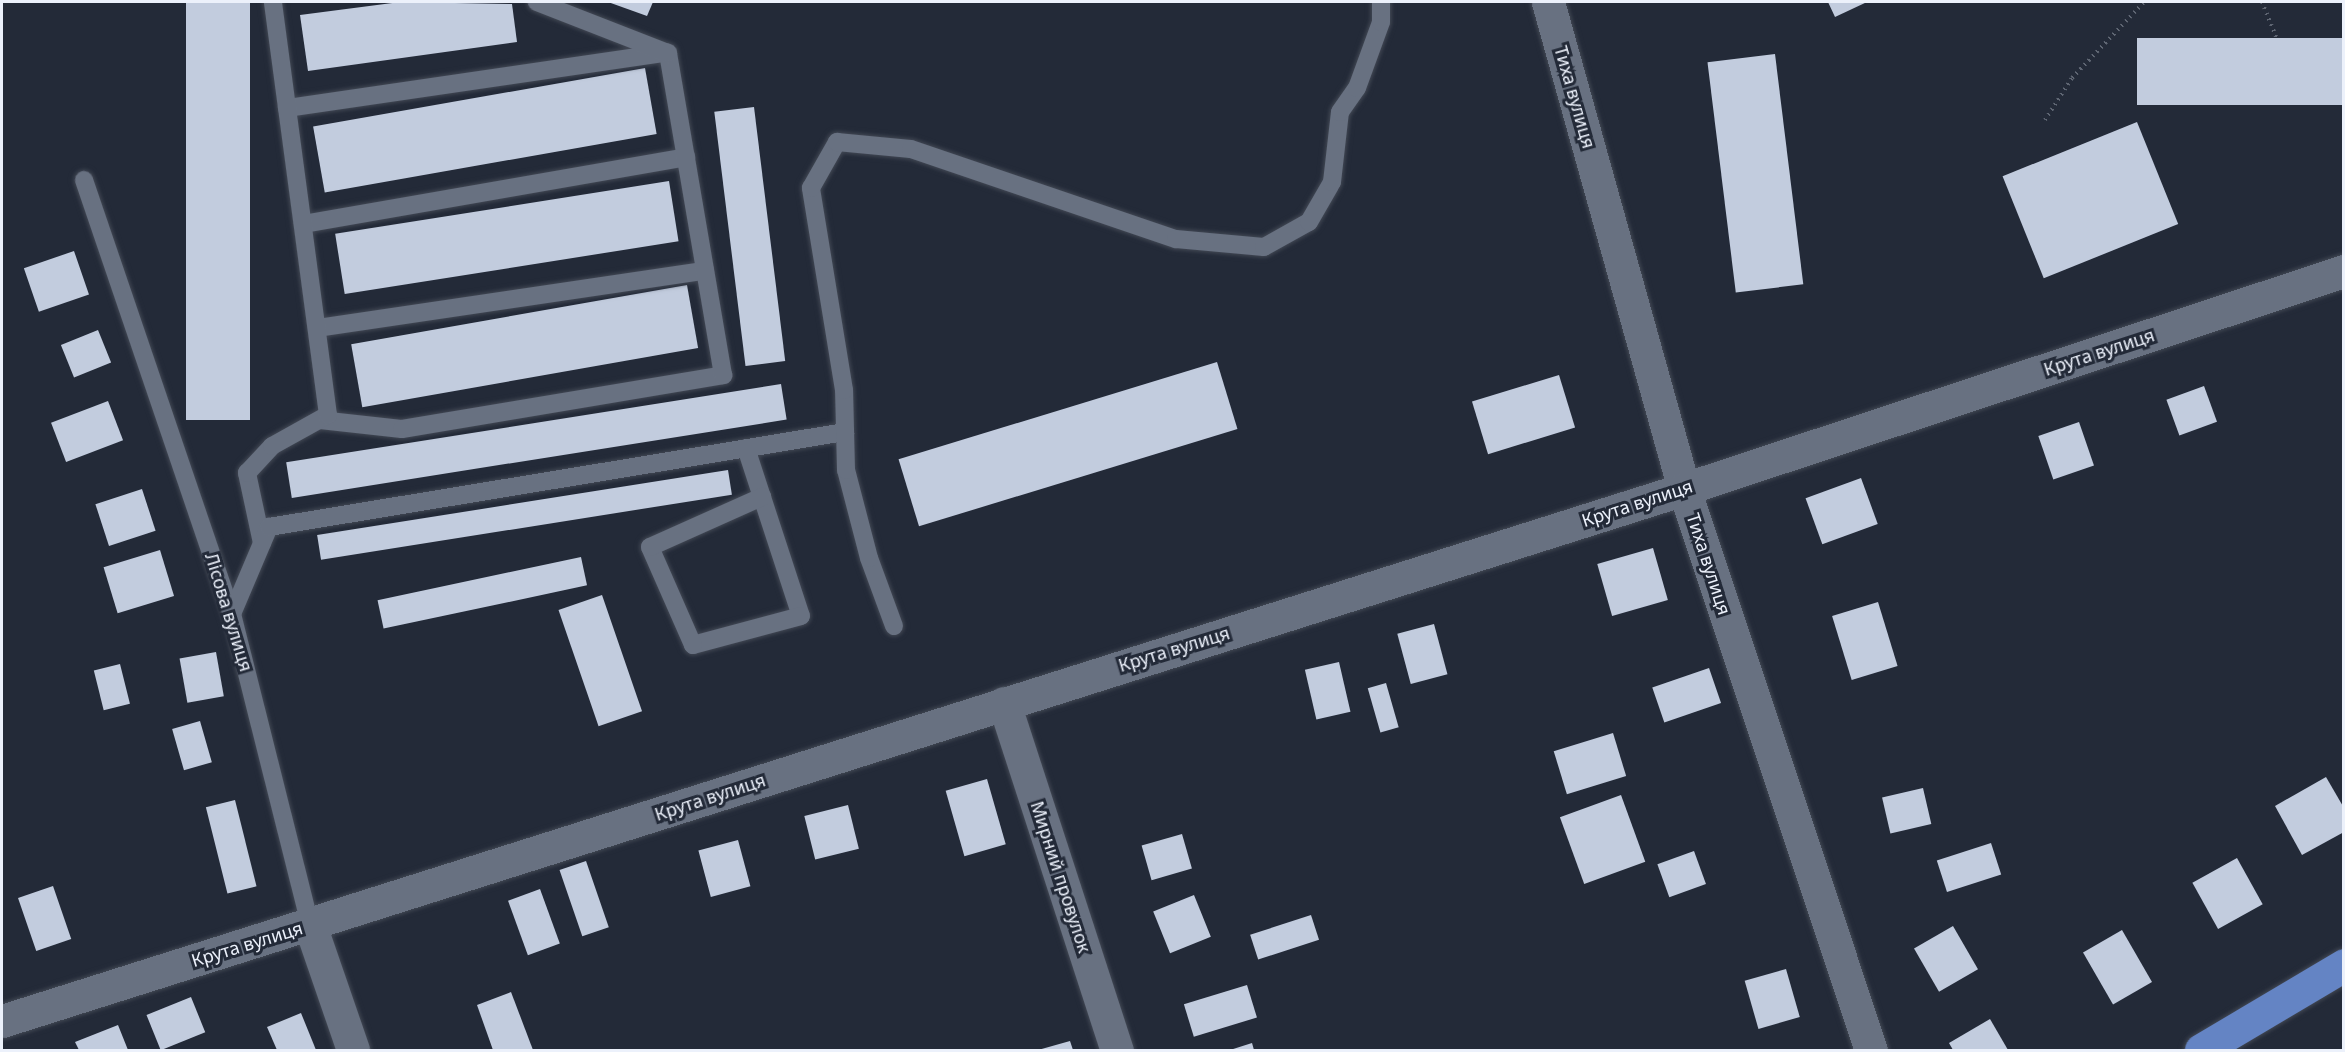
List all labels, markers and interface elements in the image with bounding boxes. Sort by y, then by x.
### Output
street label: Тиха вулиця [1550,43,1600,151]
street label: Крута вулиця [2041,324,2157,380]
street label: Крута вулиця [1579,475,1695,531]
street label: Тиха вулиця [1682,510,1736,618]
street label: Лісова вулиця [201,550,257,674]
street label: Крута вулиця [1116,622,1232,676]
street label: Крута вулиця [652,769,768,825]
street label: Мирний провулок [1026,798,1096,956]
street label: Крута вулиця [189,917,305,971]

